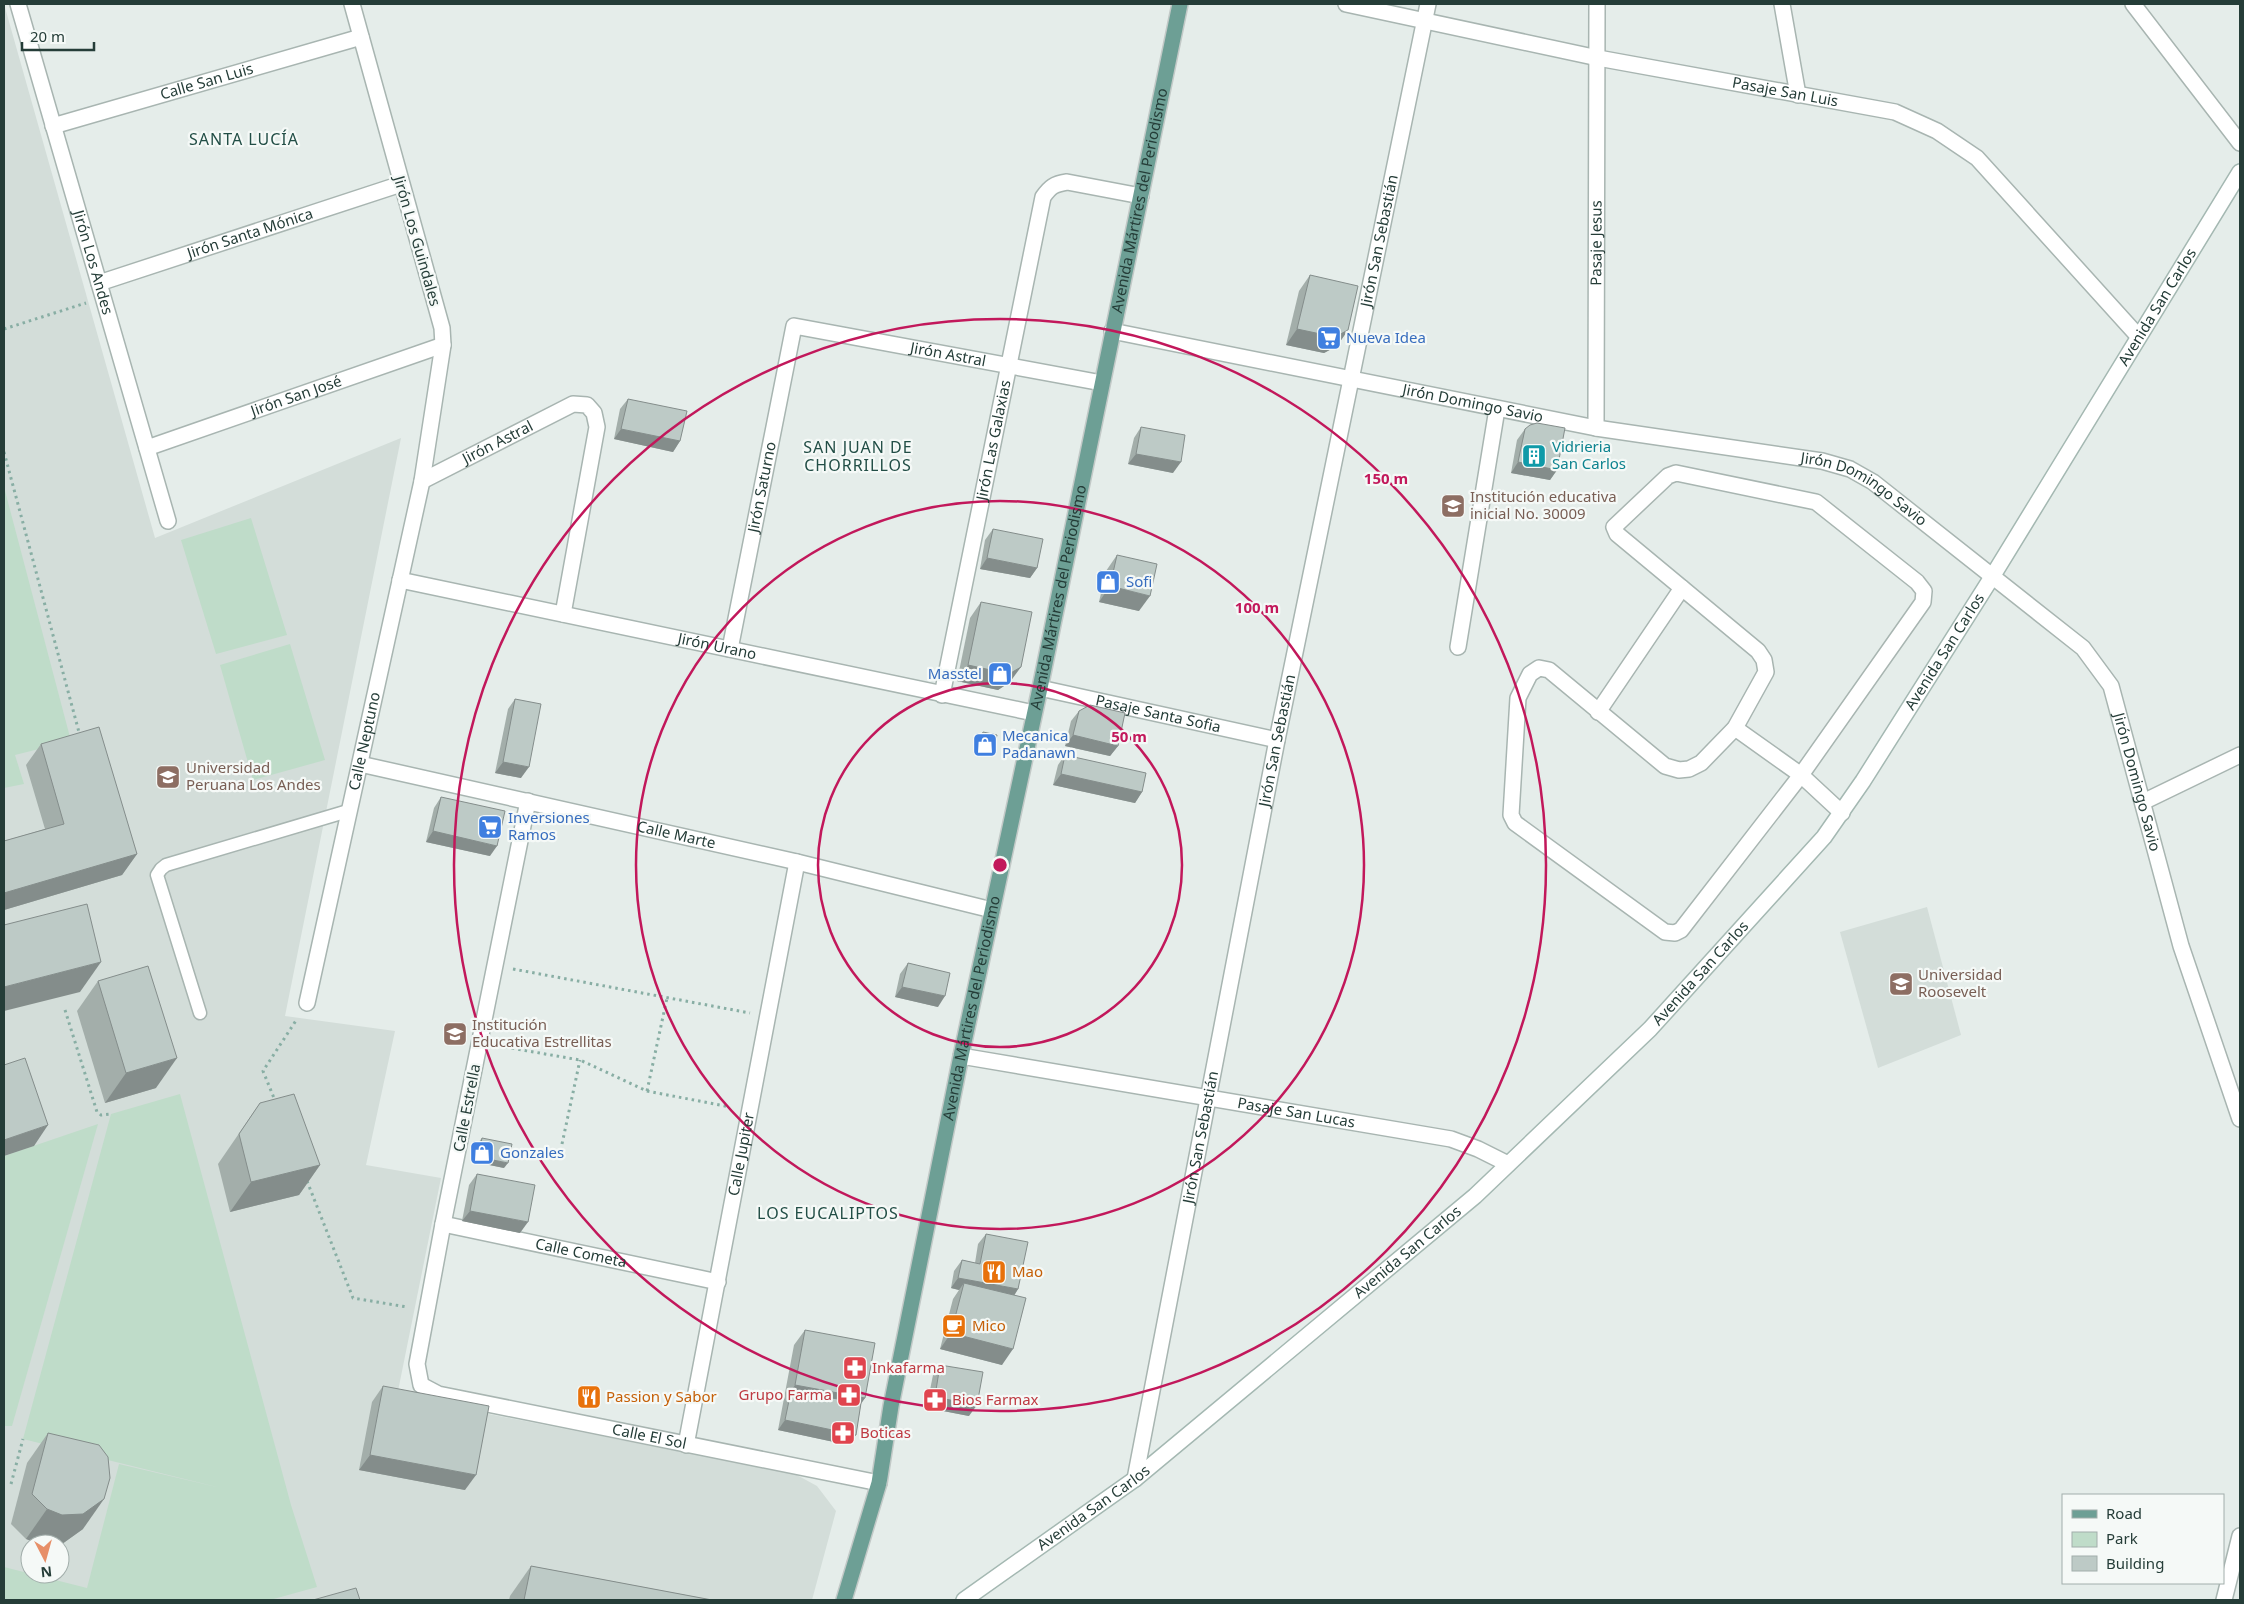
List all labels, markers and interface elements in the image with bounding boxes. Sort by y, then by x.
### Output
scale bar [22,20,95,52]
text: 20 m [30,26,65,46]
street label: Calle San Luis [157,58,255,104]
street label: Pasaje San Luis [1731,72,1840,111]
street label: Avenida Mártires del Periodismo [1106,86,1172,314]
district label: SANTA LUCÍA [189,128,299,150]
street label: Jirón Los Guindales [389,171,446,308]
street label: Jirón San Sebastián [1355,173,1402,311]
street label: Pasaje Jesus [1585,200,1606,286]
street label: Jirón Santa Mónica [182,203,315,263]
street label: Jirón Los Andes [69,206,119,317]
street label: Avenida San Carlos [2113,244,2200,369]
supermarket icon: Nueva Idea [1316,325,1342,351]
place label: Nueva Idea [1346,327,1426,347]
street label: Jirón Astral [907,336,988,370]
street label: Jirón San José [246,370,344,421]
street label: Jirón Las Galaxias [970,378,1015,504]
street label: Jirón Domingo Savio [1399,378,1545,426]
street label: Jirón Astral [457,415,536,469]
district label: SAN JUAN DE CHORRILLOS [803,436,913,476]
place label: Vidrieria San Carlos [1552,436,1626,473]
street label: Jirón Saturno [742,440,780,536]
building icon: Vidrieria San Carlos [1521,443,1547,469]
street label: Jirón Domingo Savio [1798,447,1931,530]
text: 150 m [1364,468,1408,488]
street label: Avenida Mártires del Periodismo [1025,483,1090,711]
place label: Institución educativa inicial No. 30009 [1470,486,1617,523]
school or university icon: Institución educativa inicial No. 30009 [1440,493,1466,519]
shop icon: Sofi [1095,569,1121,595]
place label: Sofi [1126,571,1152,591]
street label: Avenida San Carlos [1899,589,1988,713]
text: 100 m [1235,597,1279,617]
street label: Jirón Urano [674,627,758,664]
shop icon: Masstel [987,661,1013,687]
place label: Masstel [928,663,982,683]
street label: Jirón San Sebastián [1253,672,1299,810]
street label: Pasaje Santa Sofia [1094,689,1223,736]
street label: Calle Neptuno [343,690,384,792]
street label: Jirón Domingo Savio [2109,708,2166,853]
place label: Mecanica Padanawn [1002,725,1076,762]
text: 50 m [1111,726,1147,746]
shop icon: Mecanica Padanawn [972,732,998,758]
place label: Universidad Peruana Los Andes [186,757,321,794]
school or university icon: Universidad Peruana Los Andes [155,764,181,790]
place label: Inversiones Ramos [508,807,590,844]
supermarket icon: Inversiones Ramos [477,814,503,840]
street label: Calle Marte [635,815,718,852]
centre of rings [991,856,1009,874]
street label: Avenida Mártires del Periodismo [937,894,1004,1122]
street label: Avenida San Carlos [1647,916,1752,1029]
place label: Universidad Roosevelt [1918,964,2002,1001]
school or university icon: Universidad Roosevelt [1888,971,1914,997]
place label: Institución Educativa Estrellitas [472,1014,612,1051]
school or university icon: Institución Educativa Estrellitas [442,1021,468,1047]
street label: Calle Estrella [448,1062,484,1154]
street label: Jirón San Sebastián [1177,1069,1222,1207]
street label: Pasaje San Lucas [1236,1092,1357,1132]
street label: Calle Jupiter [723,1111,758,1197]
shop icon: Gonzales [469,1140,495,1166]
place label: Gonzales [500,1142,564,1162]
street label: Avenida San Carlos [1349,1201,1465,1302]
district label: LOS EUCALIPTOS [757,1202,899,1224]
street label: Calle Cometa [534,1233,629,1271]
restaurant icon: Mao [981,1259,1007,1285]
place label: Mao [1012,1261,1043,1281]
cafe icon: Mico [941,1313,967,1339]
place label: Mico [972,1315,1006,1335]
pharmacy icon: Inkafarma [842,1355,868,1381]
place label: Inkafarma [872,1357,945,1377]
pharmacy icon: Grupo Farma [836,1382,862,1408]
restaurant icon: Passion y Sabor [576,1384,602,1410]
place label: Grupo Farma [739,1384,832,1404]
place label: Passion y Sabor [606,1386,717,1406]
pharmacy icon: Bios Farmax [922,1387,948,1413]
place label: Bios Farmax [952,1389,1039,1409]
street label: Calle El Sol [611,1418,688,1453]
pharmacy icon: Boticas [830,1420,856,1446]
place label: Boticas [860,1422,911,1442]
street label: Avenida San Carlos [1033,1460,1154,1554]
legend [2062,1494,2224,1584]
text: Road [2106,1503,2142,1523]
text: Park [2106,1528,2138,1548]
north arrow [20,1534,70,1584]
text: Building [2106,1553,2164,1573]
text: N [40,1562,53,1582]

